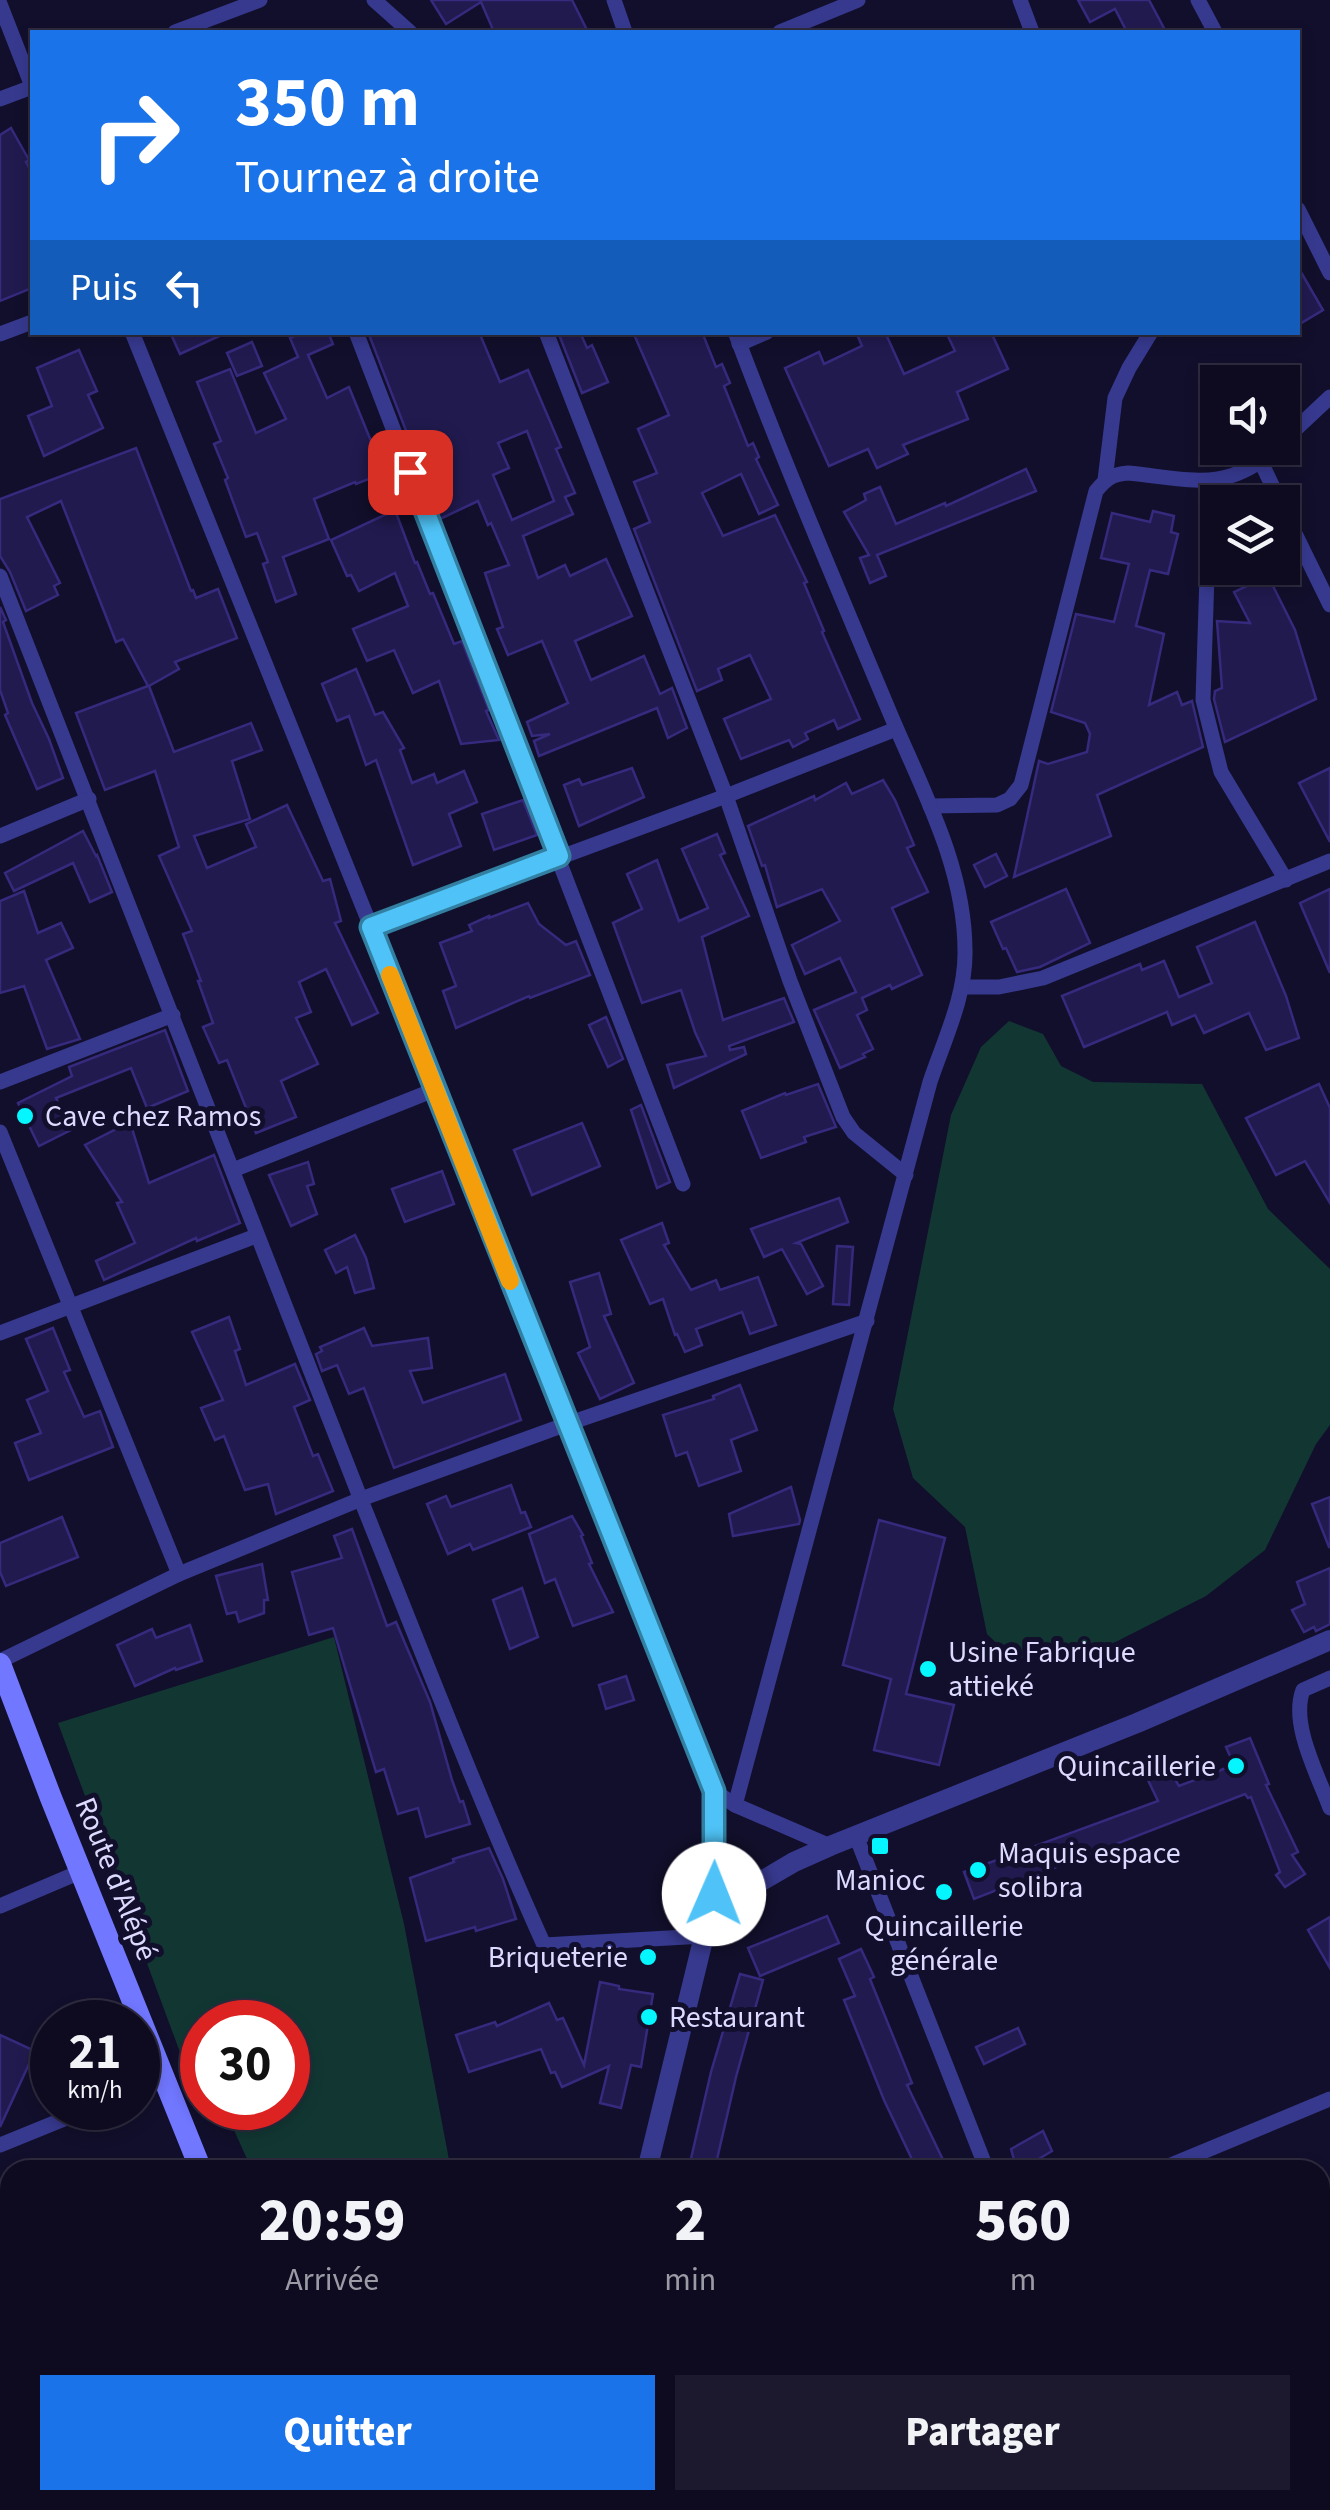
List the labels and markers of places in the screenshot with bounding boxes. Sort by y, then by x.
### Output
pin [368,430,453,515]
place label: Cave chez Ramos [45,1095,261,1138]
marker: Cave chez Ramos [14,1105,36,1127]
place label: Usine Fabrique attieké [948,1631,1136,1708]
marker: Usine Fabrique attieké [917,1658,939,1680]
place label: Quincaillerie [1057,1745,1216,1788]
marker: Quincaillerie [1225,1755,1247,1777]
place label: Maquis espace solibra [998,1832,1181,1909]
marker: Manioc [869,1835,891,1857]
place label: Manioc [835,1859,925,1902]
marker: Maquis espace solibra [967,1859,989,1881]
marker: Quincaillerie générale [933,1881,955,1903]
place label: Quincaillerie générale [865,1905,1023,1982]
place label: Briqueterie [488,1936,628,1979]
marker: Briqueterie [637,1946,659,1968]
place label: Restaurant [669,1996,805,2039]
marker: Restaurant [638,2006,660,2028]

